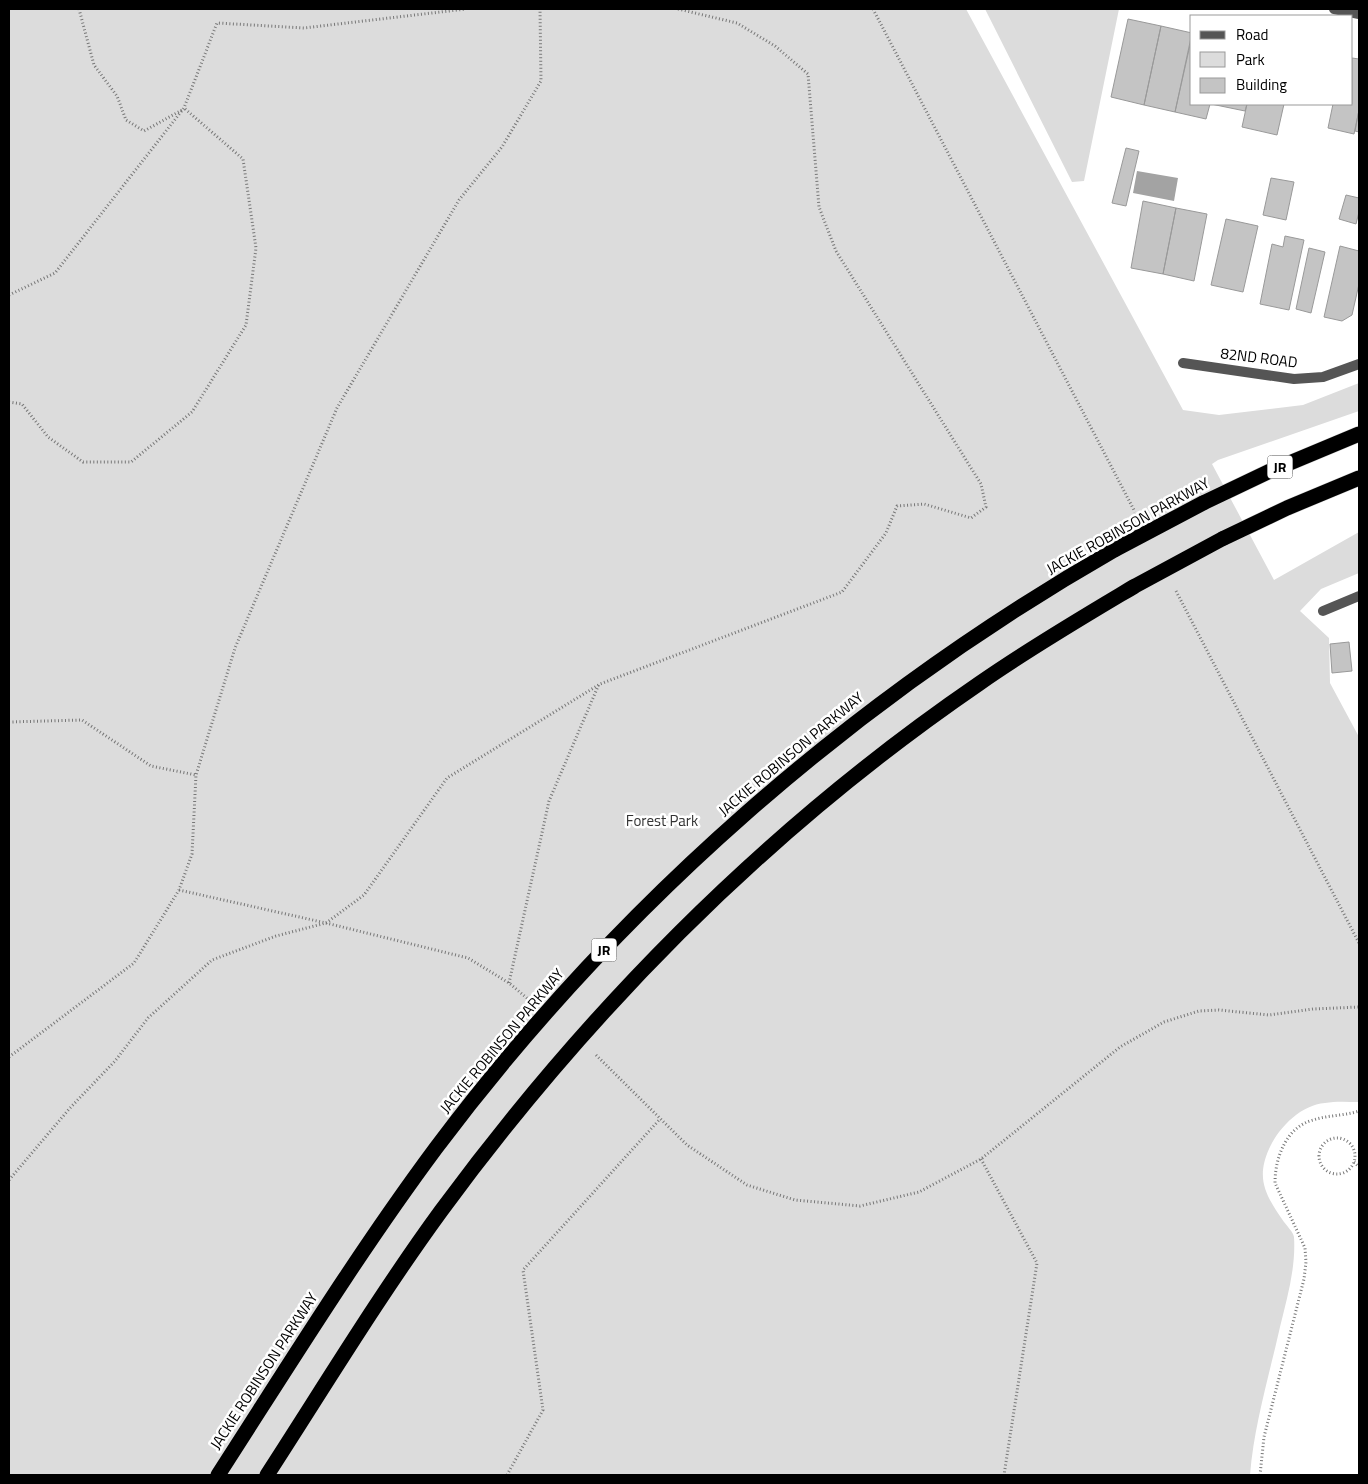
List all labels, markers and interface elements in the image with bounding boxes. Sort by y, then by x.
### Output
legend [1190,15,1353,105]
text: Road [1236,23,1268,46]
text: Park [1236,48,1265,71]
text: Building [1236,73,1287,96]
street label: 82ND ROAD [1219,341,1299,374]
road number: JR [1268,456,1292,478]
street label: JACKIE ROBINSON PARKWAY [1042,471,1213,580]
street label: JACKIE ROBINSON PARKWAY [713,686,868,821]
park label: Forest Park [626,809,698,832]
road number: JR [592,938,616,962]
street label: JACKIE ROBINSON PARKWAY [434,963,569,1118]
street label: JACKIE ROBINSON PARKWAY [204,1288,323,1454]

